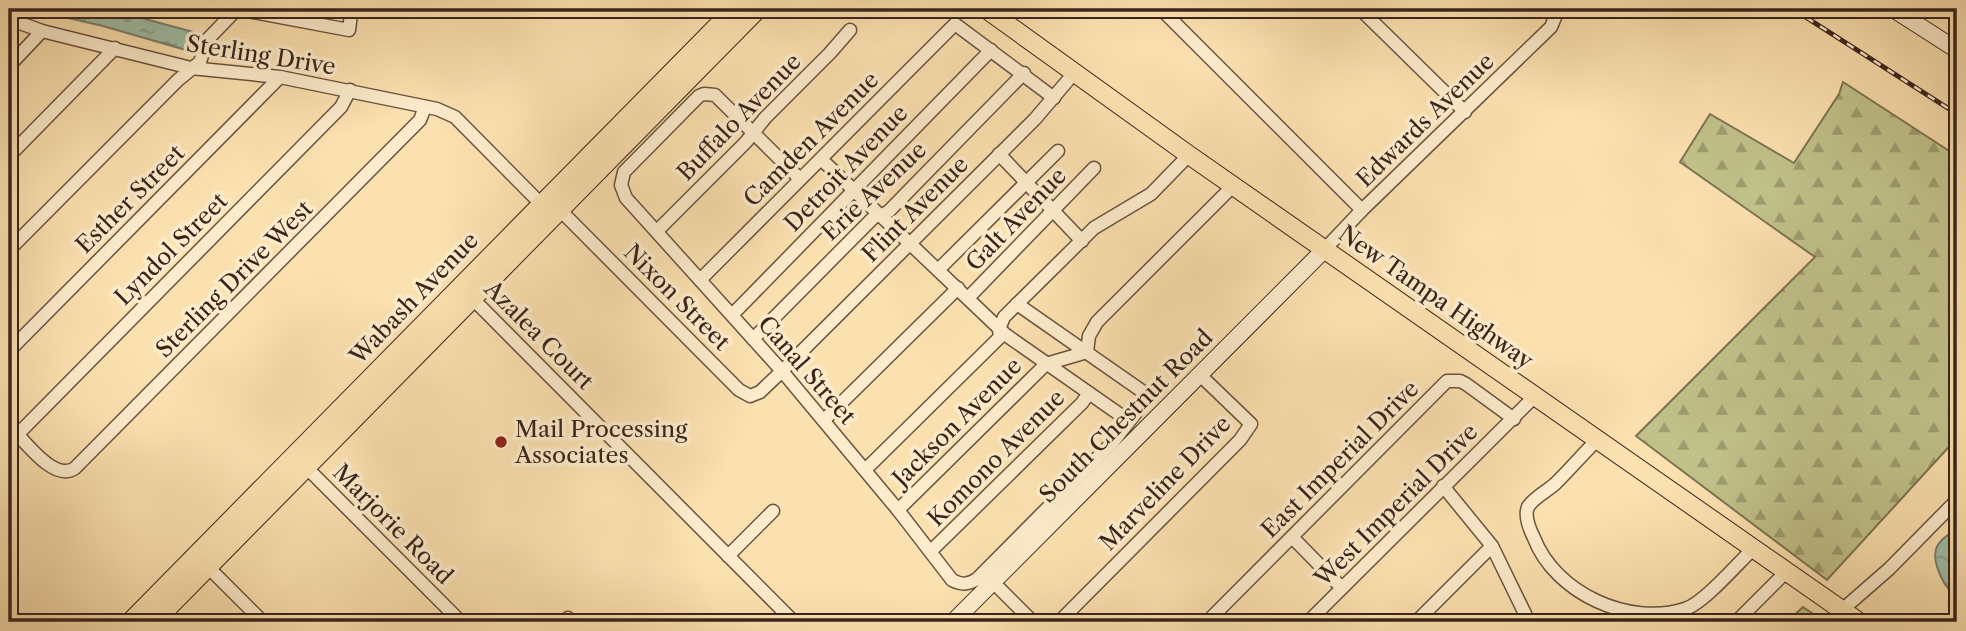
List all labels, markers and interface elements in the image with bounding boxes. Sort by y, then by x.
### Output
street label: Sterling Drive [184,29,338,81]
street label: Edwards Avenue [1350,47,1500,193]
street label: Buffalo Avenue [671,48,807,186]
street label: Camden Avenue [738,66,884,212]
street label: Detroit Avenue [779,99,913,237]
street label: Erie Avenue [816,136,932,246]
street label: Esther Street [70,139,190,259]
street label: Flint Avenue [856,150,974,268]
street label: Galt Avenue [960,162,1072,276]
street label: Lyndol Street [109,187,233,311]
street label: Sterling Drive West [150,195,318,363]
street label: New Tampa Highway [1333,219,1539,375]
street label: Wabash Avenue [343,226,484,371]
street label: Nixon Street [618,238,736,356]
street label: Azalea Court [478,274,599,395]
street label: Canal Street [752,310,862,430]
street label: South Chestnut Road [1034,324,1218,508]
street label: Jackson Avenue [885,352,1027,494]
street label: East Imperial Drive [1256,375,1424,543]
street label: Komono Avenue [922,384,1070,532]
street label: Marveline Drive [1094,410,1236,556]
place label: Mail Processing Associates [514,415,688,469]
street label: West Imperial Drive [1308,418,1483,593]
marker: Mail Processing Associates [493,434,509,450]
street label: Marjorie Road [327,458,459,590]

